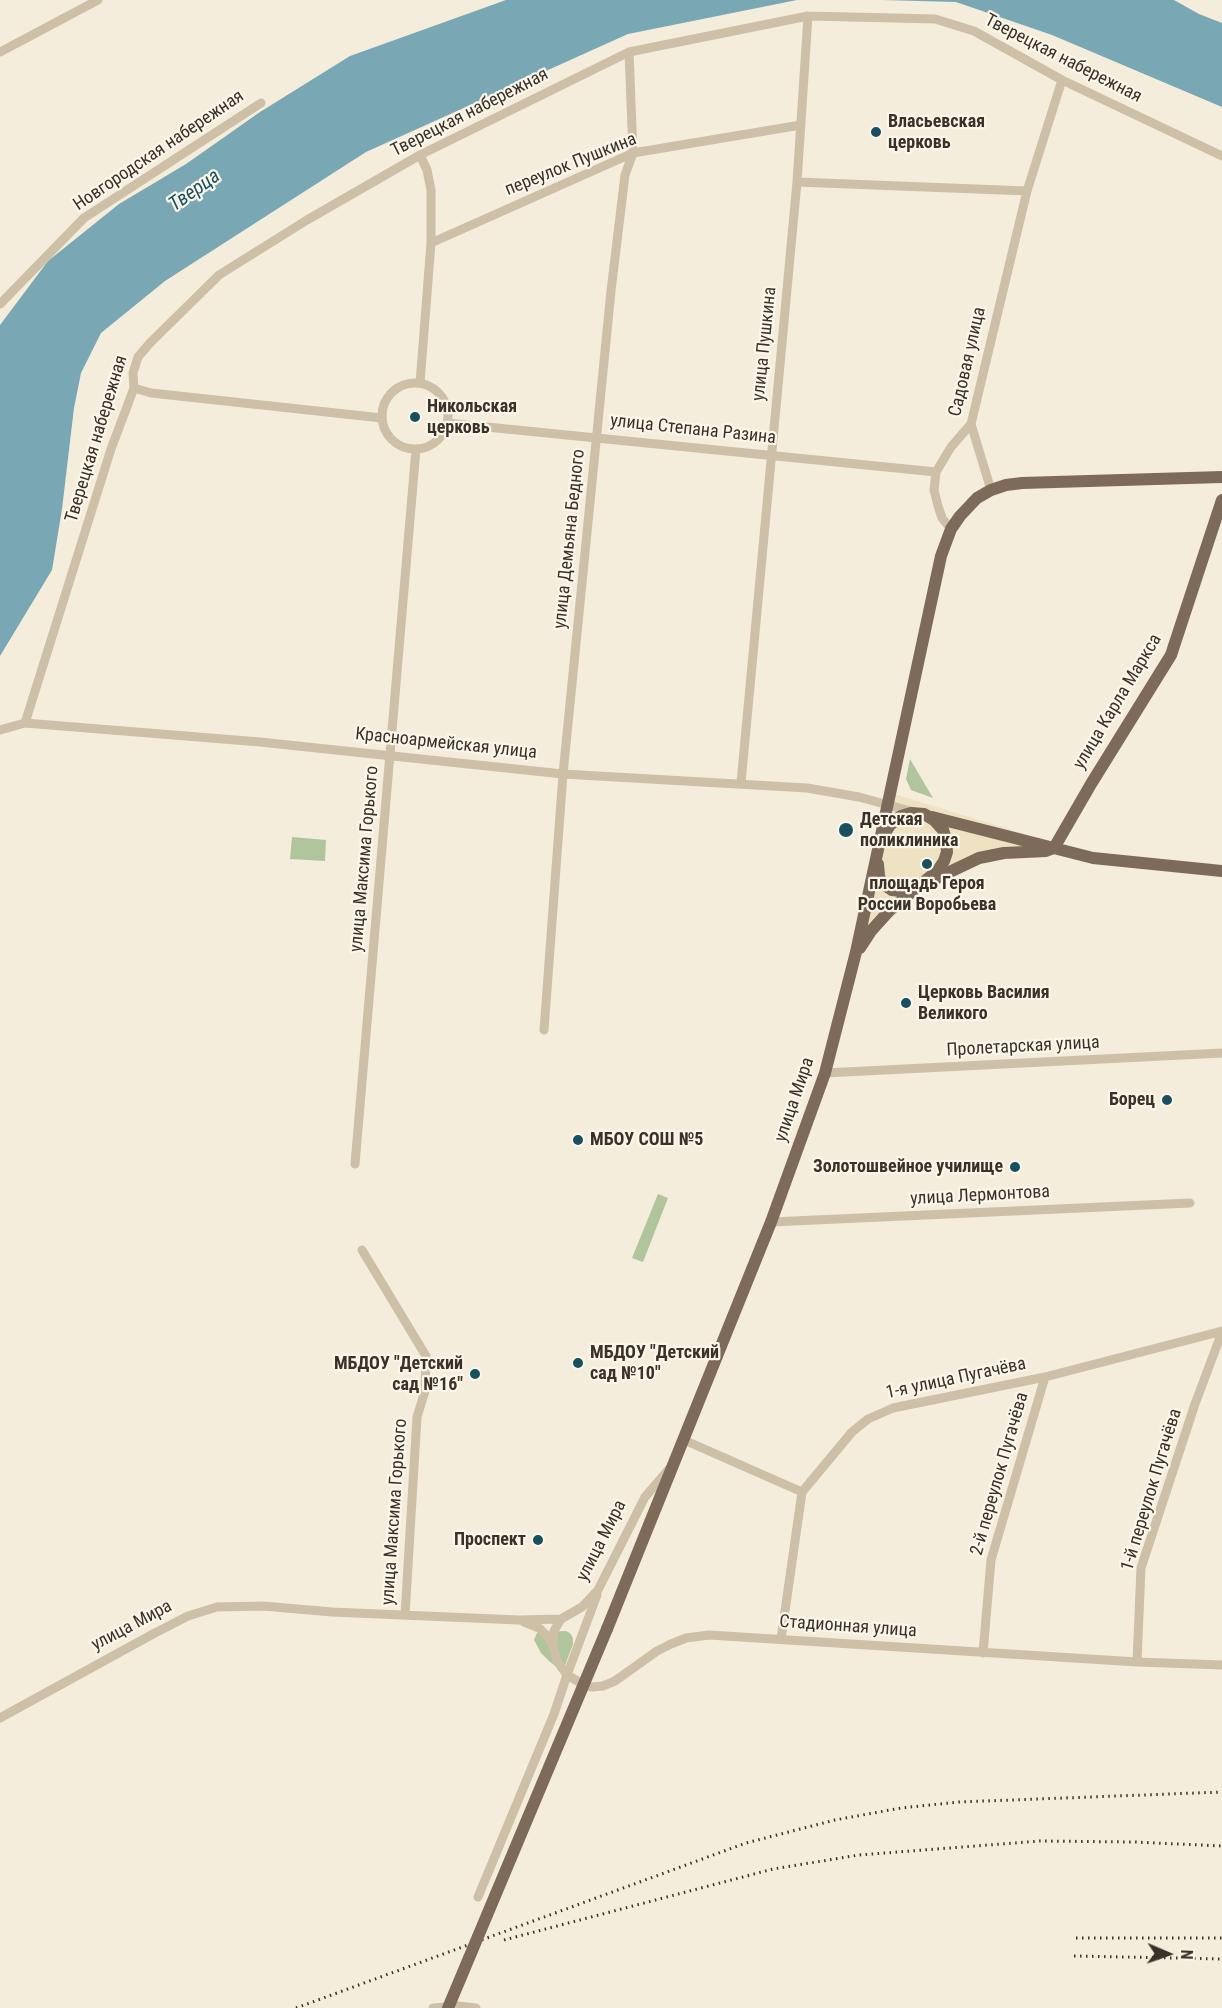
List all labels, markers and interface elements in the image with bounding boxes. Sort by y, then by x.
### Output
street label: Тверецкая набережная [981,10,1145,108]
street label: Тверецкая набережная [388,64,552,162]
street label: Новгородская набережная [70,86,248,216]
place label: Власьевская церковь [888,111,985,154]
marker: Власьевская церковь [869,125,883,139]
street label: переулок Пушкина [502,129,640,201]
water label: Тверца [165,165,225,217]
street label: улица Пушкина [748,286,782,402]
street label: Садовая улица [945,305,991,419]
street label: Тверецкая набережная [61,353,133,525]
place label: Никольская церковь [427,396,517,438]
marker: Никольская церковь [408,410,422,424]
street label: улица Степана Разина [609,411,777,449]
street label: улица Демьяна Бедного [550,448,590,630]
street label: улица Карла Маркса [1069,631,1167,773]
street label: Красноармейская улица [354,724,538,764]
street label: улица Максима Горького [346,765,384,953]
place label: Детская поликлиника [860,809,958,852]
marker: Детская поликлиника [837,821,855,839]
marker: площадь Героя России Воробьева [920,857,934,871]
place label: площадь Героя России Воробьева [858,873,996,916]
place label: Церковь Василия Великого [918,982,1050,1024]
marker: Церковь Василия Великого [899,996,913,1010]
street label: Пролетарская улица [946,1032,1100,1062]
street label: улица Мира [770,1055,820,1145]
place label: Борец [1109,1089,1155,1111]
marker: Борец [1160,1093,1174,1107]
place label: МБОУ СОШ №5 [590,1129,703,1151]
marker: МБОУ СОШ №5 [571,1133,585,1147]
place label: Золотошвейное училище [813,1156,1003,1178]
marker: Золотошвейное училище [1008,1160,1022,1174]
street label: улица Лермонтова [910,1182,1050,1210]
place label: МБДОУ "Детский сад №10" [590,1342,719,1384]
place label: МБДОУ "Детский сад №16" [334,1353,463,1396]
street label: 1-я улица Пугачёва [884,1354,1028,1404]
marker: МБДОУ "Детский сад №10" [571,1356,585,1370]
marker: МБДОУ "Детский сад №16" [468,1367,482,1381]
street label: 2-й переулок Пугачёва [966,1390,1034,1558]
street label: 1-й переулок Пугачёва [1117,1406,1187,1574]
street label: улица Максима Горького [378,1418,412,1606]
street label: улица Мира [572,1497,632,1585]
place label: Проспект [454,1529,526,1551]
marker: Проспект [531,1533,545,1547]
street label: улица Мира [88,1596,176,1656]
street label: Стадионная улица [779,1611,917,1643]
north arrow [1138,1924,1198,1984]
text: N [1177,1949,1196,1960]

